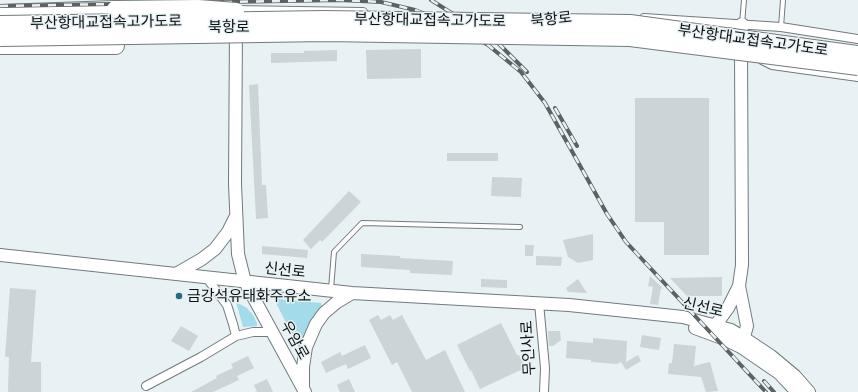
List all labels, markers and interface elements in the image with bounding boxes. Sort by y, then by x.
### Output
street label: 북항로 [529,8,573,30]
street label: 부산항대교접속고가도로 [354,10,506,30]
street label: 부산항대교접속고가도로 [30,12,182,32]
street label: 북항로 [208,18,250,36]
street label: 부산항대교접속고가도로 [677,21,829,59]
street label: 신선로 [263,259,307,281]
place label: 금강석유태화주유소 [187,287,311,305]
marker: 금강석유태화주유소 [174,291,184,301]
street label: 신선로 [681,294,725,320]
street label: 우암로 [277,318,313,362]
street label: 무인사로 [518,320,538,376]

